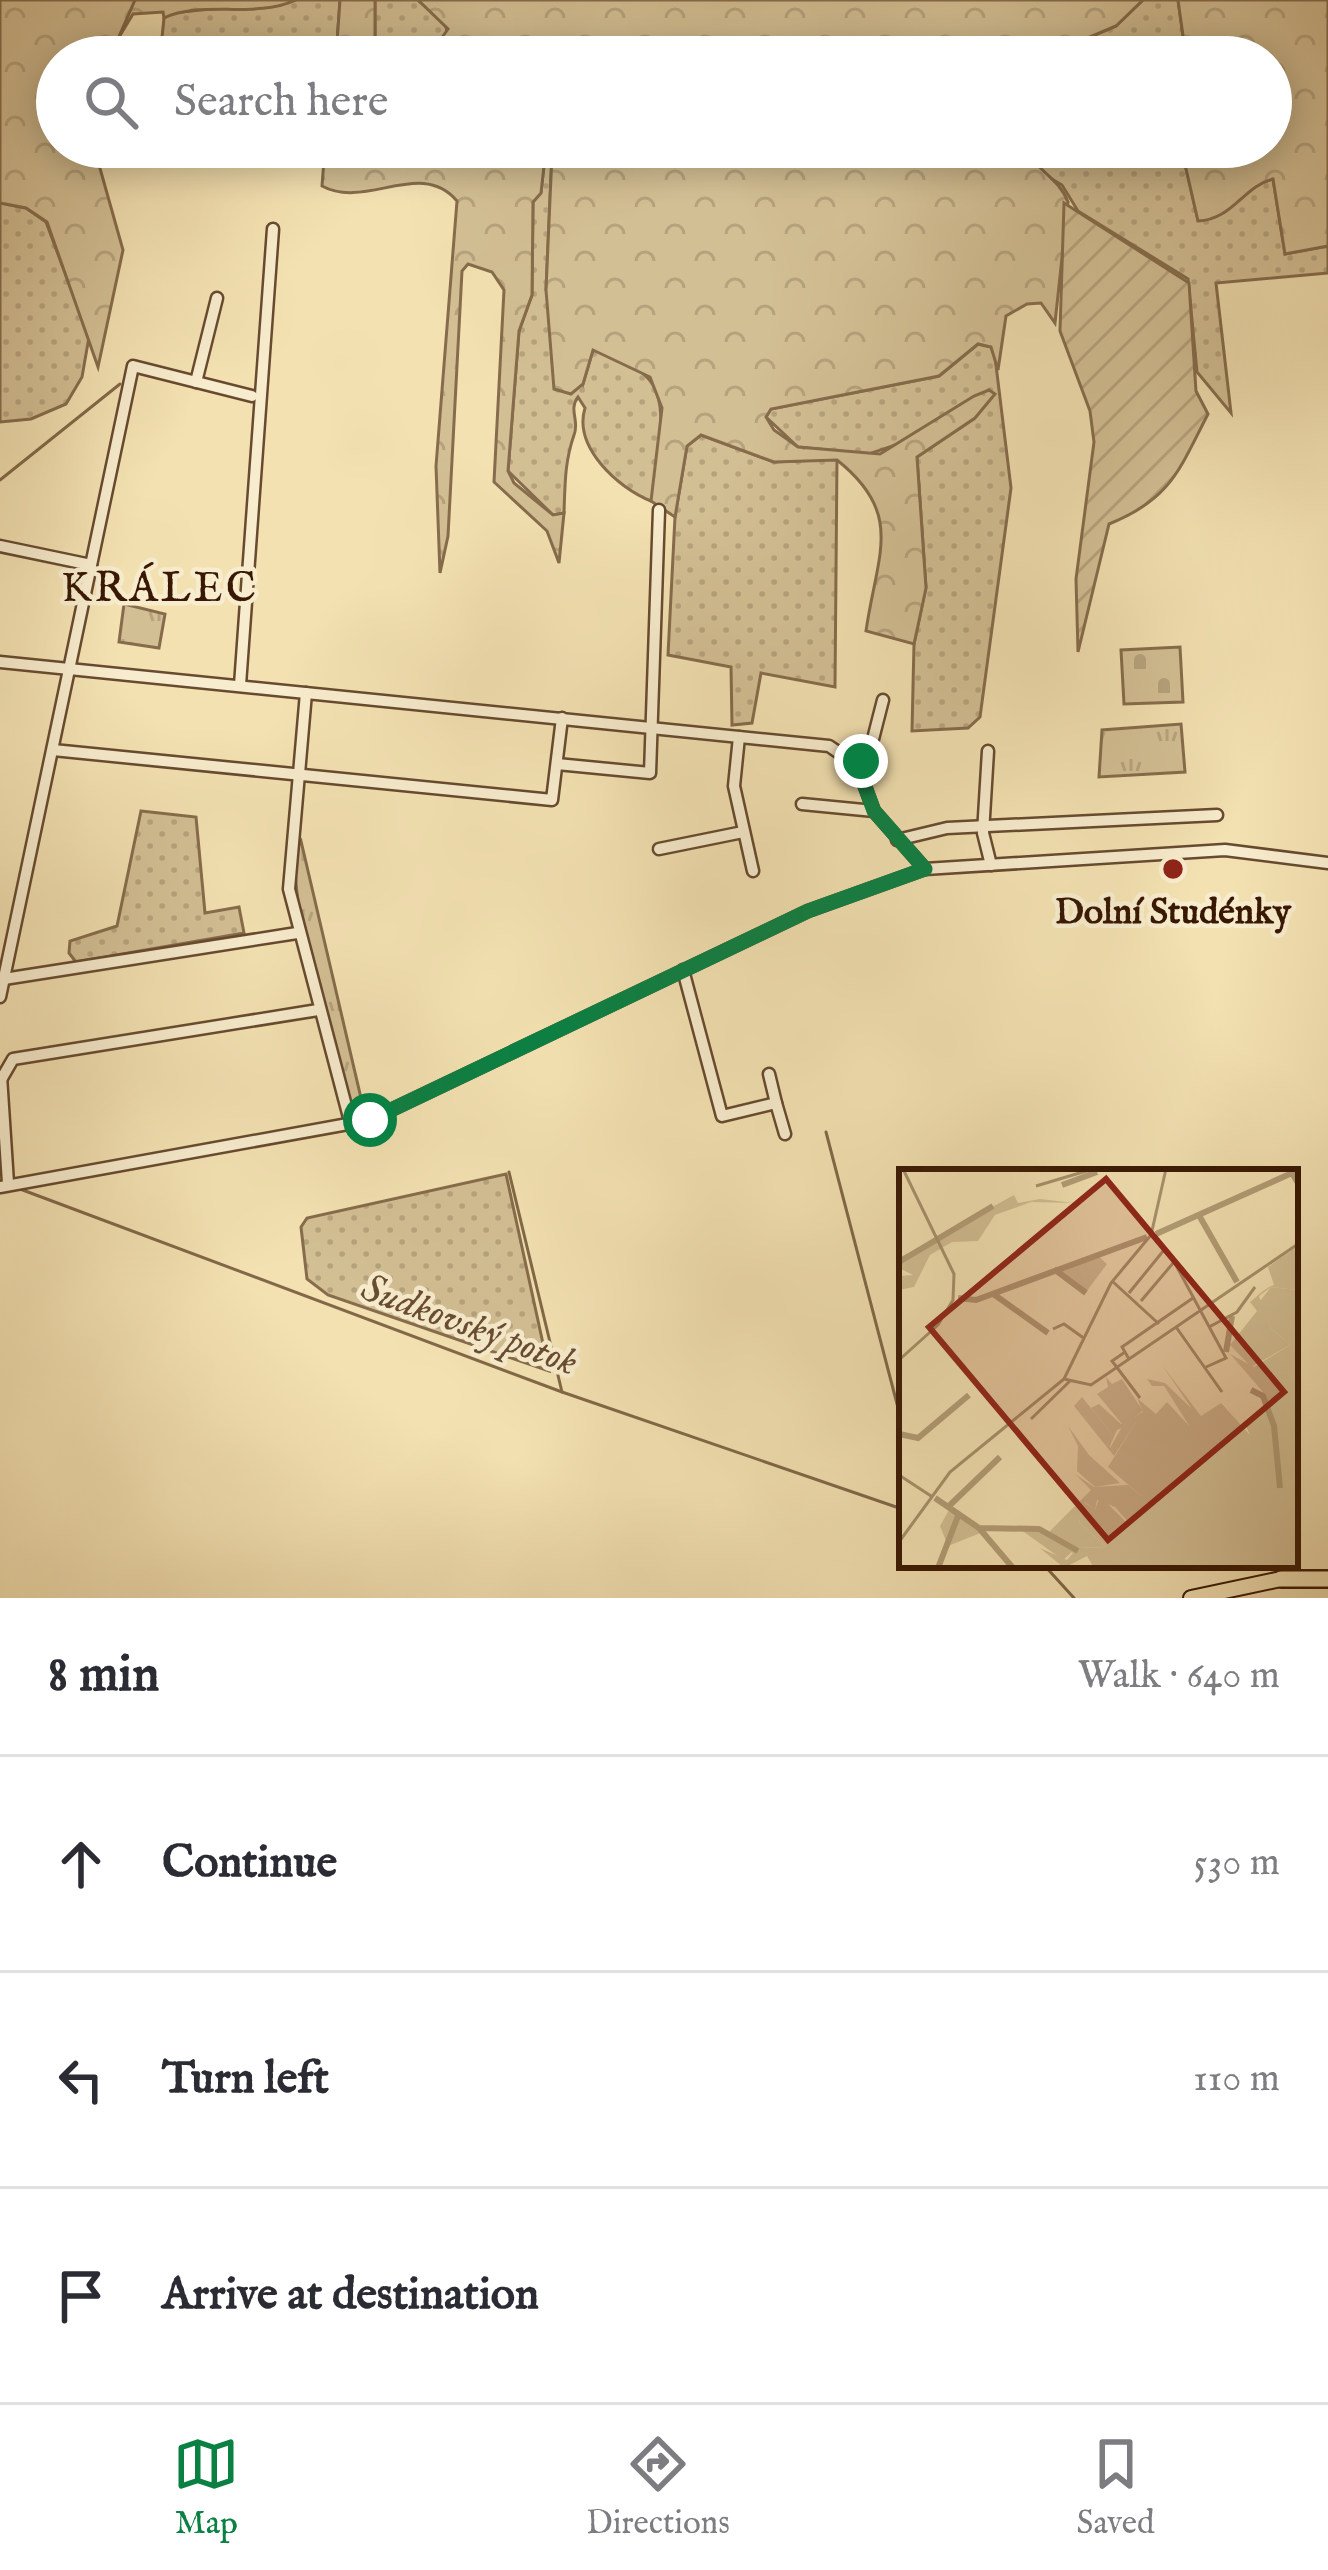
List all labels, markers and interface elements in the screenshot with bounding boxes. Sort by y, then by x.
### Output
search box [36,36,1292,168]
icon: search [78,69,144,135]
text: Search here [174,74,388,131]
district label: KRÁLEC [61,562,259,616]
route end [834,734,888,788]
marker: Dolní Studénky [1160,856,1186,882]
place label: Dolní Studénky [1055,890,1292,936]
route start [343,1093,397,1147]
inset map [899,1169,1298,1568]
water label: Sudkovský potok [354,1265,584,1388]
text: 8 min [48,1644,159,1709]
text: Walk · 640 m [1078,1652,1280,1701]
icon: ahead [48,1831,114,1897]
text: Continue [162,1835,337,1892]
text: 530 m [1194,1839,1280,1888]
icon: left [48,2047,114,2113]
text: Turn left [162,2051,329,2108]
text: 110 m [1193,2055,1280,2104]
icon: arrive [48,2263,114,2329]
text: Arrive at destination [162,2267,539,2324]
tab: Map [173,2431,239,2545]
tab: Directions [586,2431,730,2545]
tab: Saved [1077,2431,1155,2545]

